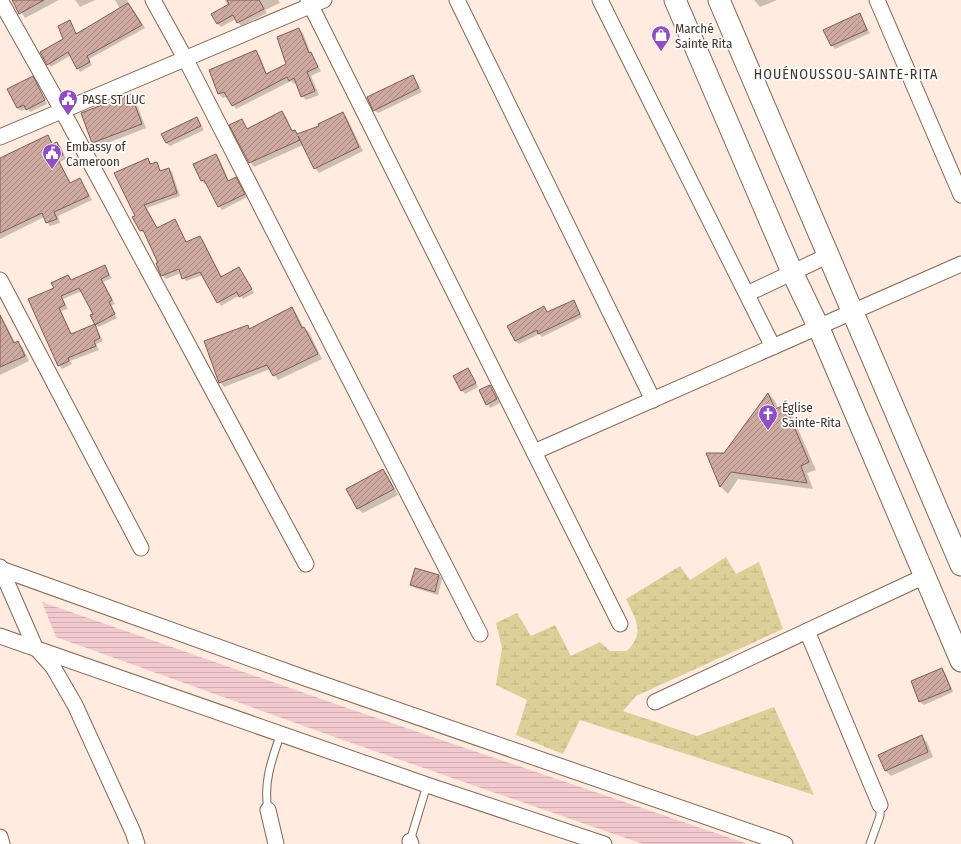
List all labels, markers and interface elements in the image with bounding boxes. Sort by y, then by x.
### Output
place label: Marché Sainte Rita [675,21,732,51]
shop icon: Marché Sainte Rita [650,24,672,52]
district label: HOUÉNOUSSOU-SAINTE-RITA [754,65,938,83]
public building icon: PASE ST LUC [57,88,79,116]
place label: PASE ST LUC [82,92,146,107]
place label: Embassy of Cameroon [66,139,127,169]
public building icon: Embassy of Cameroon [41,142,63,170]
place label: Église Sainte-Rita [782,400,841,430]
church icon: Église Sainte-Rita [757,403,779,431]

